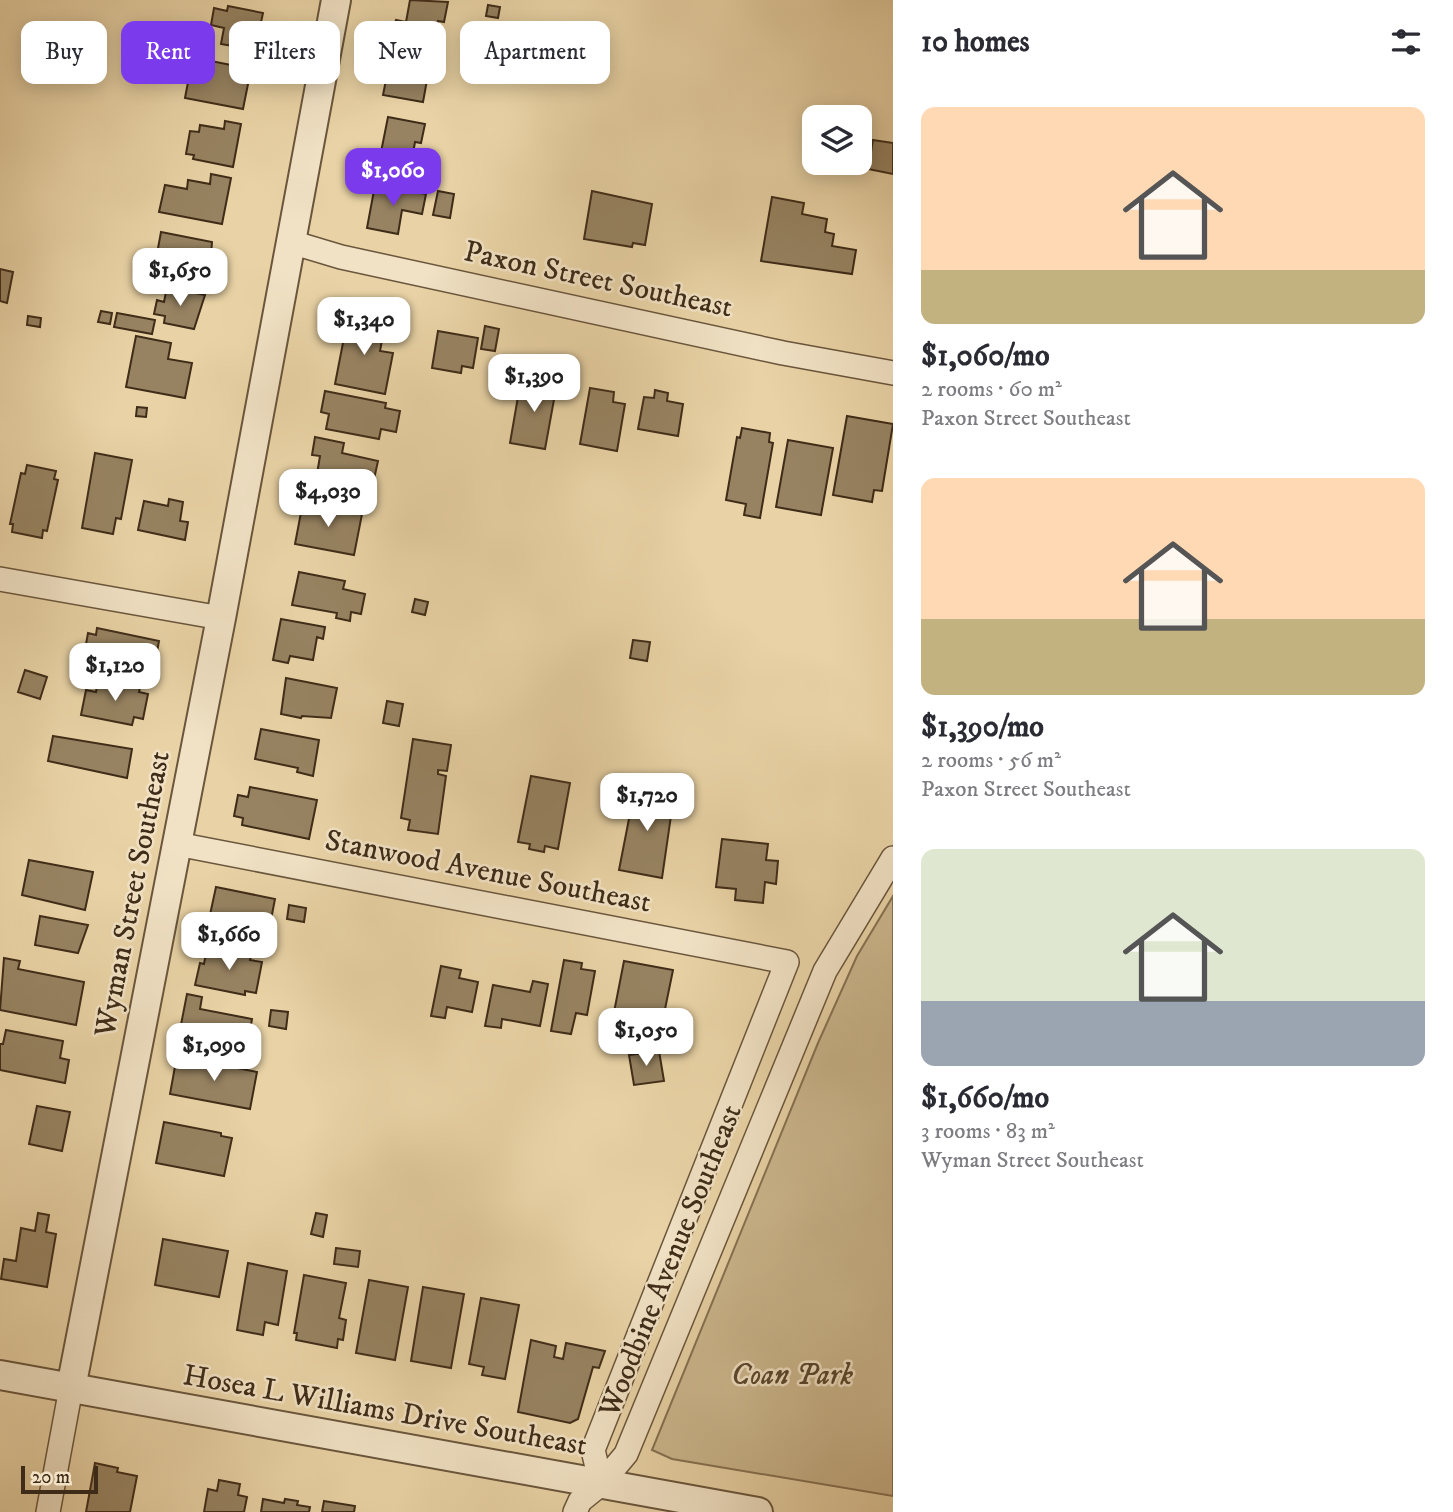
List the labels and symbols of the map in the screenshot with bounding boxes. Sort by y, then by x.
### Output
pin: $1,060 [336,148,450,208]
street label: Paxon Street Southeast [460,233,736,327]
pin: $1,650 [123,248,237,308]
pin: $1,340 [307,298,421,357]
pin: $1,390 [477,354,591,414]
pin: $4,030 [271,470,385,529]
pin: $1,120 [58,644,172,703]
street label: Wyman Street Southeast [87,748,179,1041]
pin: $1,720 [590,774,704,833]
street label: Stanwood Avenue Southeast [322,822,654,922]
pin: $1,660 [172,912,286,972]
pin: $1,050 [589,1009,703,1068]
pin: $1,090 [157,1024,271,1083]
street label: Woodbine Avenue Southeast [591,1099,751,1424]
street label: Hosea L Williams Drive Southeast [180,1357,590,1465]
park label: Coan Park [731,1357,853,1394]
scale bar [21,1463,98,1495]

